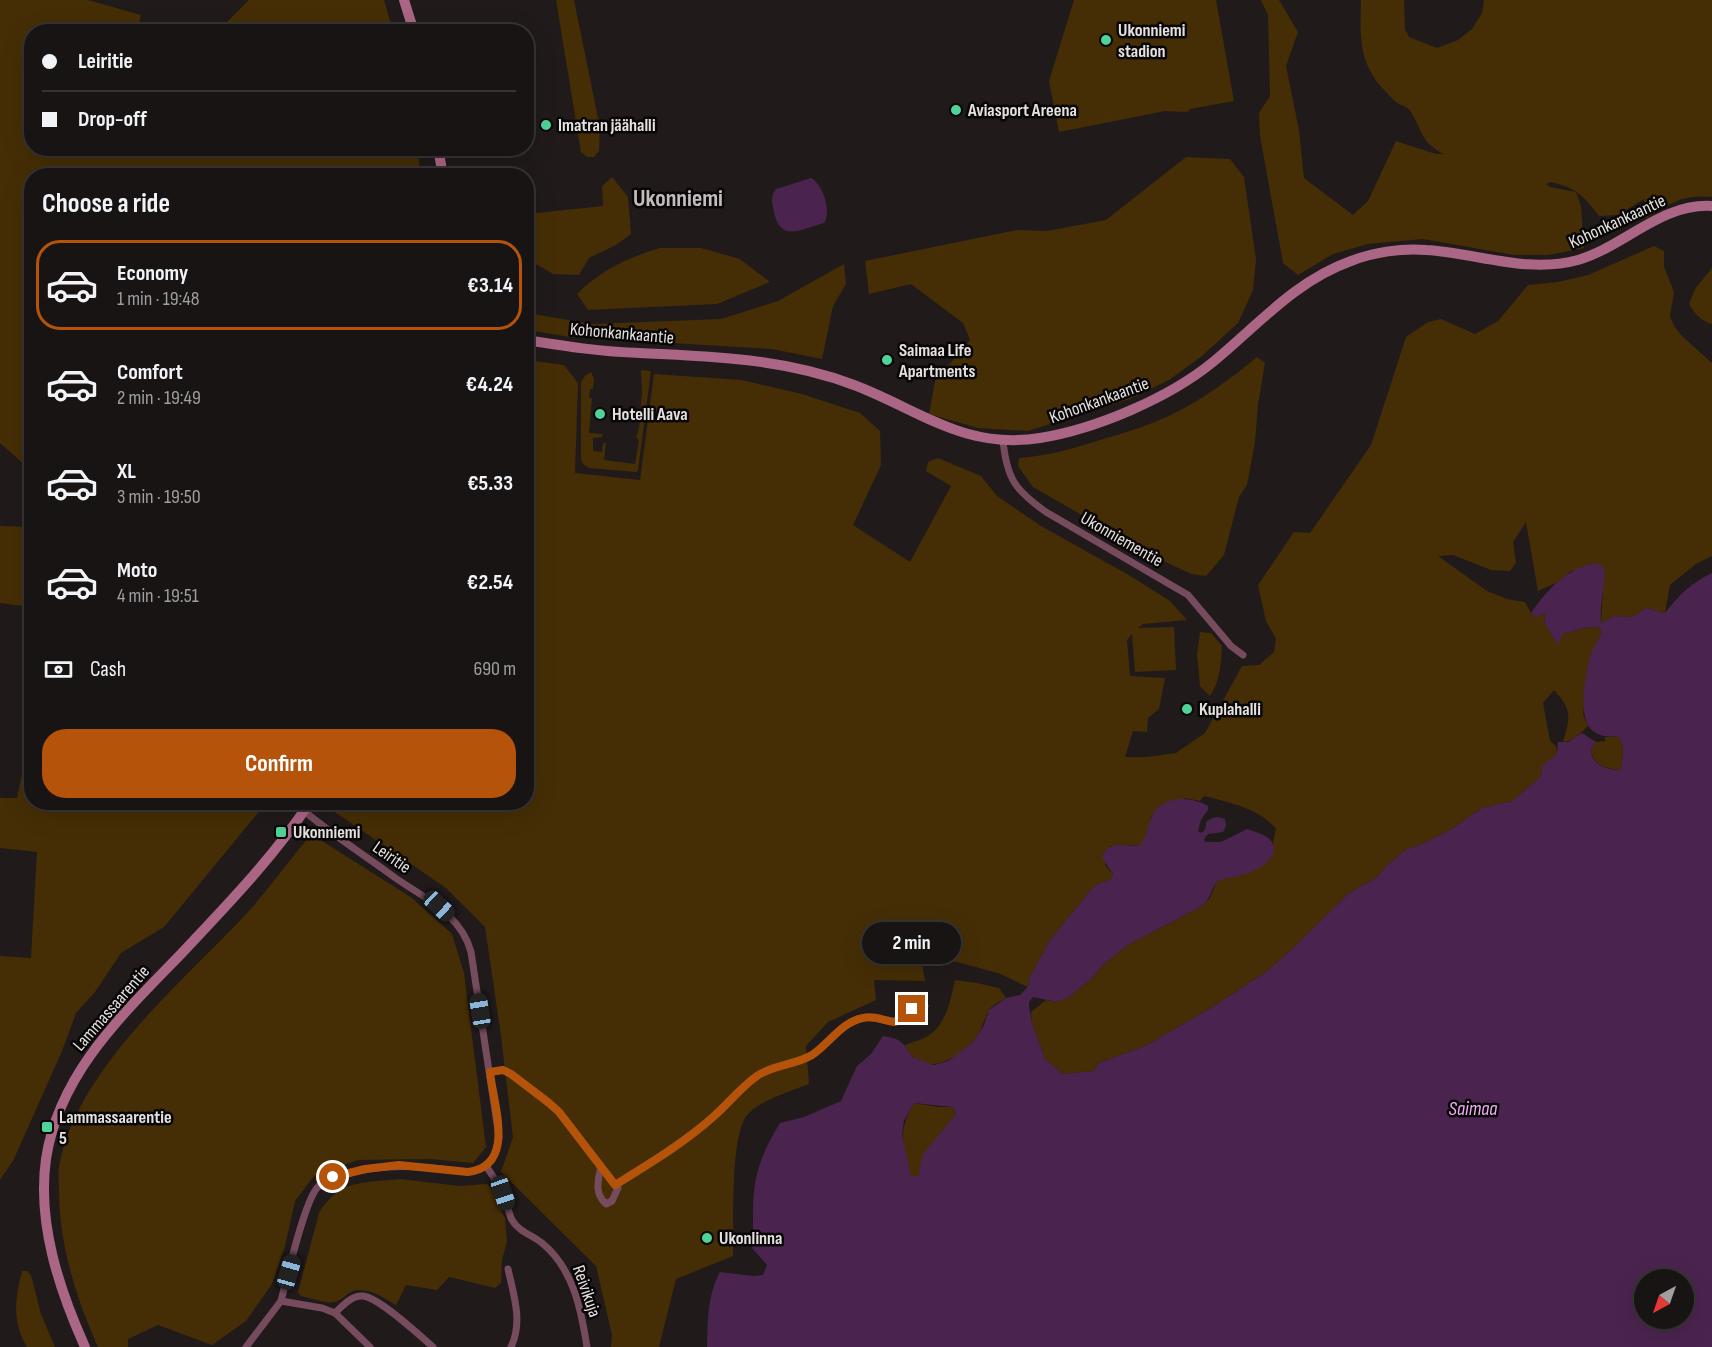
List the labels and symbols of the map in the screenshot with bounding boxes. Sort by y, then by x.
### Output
place label: Ukonniemi stadion [1118,20,1185,62]
marker: Ukonniemi stadion [1099,33,1113,47]
place label: Aviasport Areena [967,100,1077,121]
marker: Aviasport Areena [949,103,963,117]
place label: Imatran jäähalli [558,115,656,136]
marker: Imatran jäähalli [539,118,553,132]
district label: Ukonniemi [633,184,723,213]
street label: Kohonkankaantie [1565,190,1669,253]
street label: Kohonkankaantie [569,318,675,349]
place label: Saimaa Life Apartments [898,340,975,382]
marker: Saimaa Life Apartments [880,353,894,367]
street label: Kohonkankaantie [1047,373,1152,428]
place label: Hotelli Aava [612,404,688,425]
marker: Hotelli Aava [593,407,607,421]
street label: Ukonniementie [1077,507,1167,571]
place label: Kuplahalli [1199,699,1261,720]
marker: Kuplahalli [1180,702,1194,716]
place label: Ukonniemi [293,822,360,843]
marker: Ukonniemi [274,825,288,839]
street label: Leiritie [369,837,415,878]
car [420,887,458,925]
callout: 2 min [862,922,962,964]
street label: Lammassaarentie [69,961,154,1055]
car [468,992,492,1030]
route end [898,995,925,1022]
water label: Saimaa [1449,1097,1497,1121]
place label: Lammassaarentie 5 [59,1107,172,1149]
marker: Lammassaarentie 5 [40,1120,54,1134]
route start [319,1163,346,1190]
car [489,1173,517,1213]
place label: Ukonlinna [719,1228,782,1249]
marker: Ukonlinna [700,1231,714,1245]
car [275,1252,303,1292]
street label: Reivikuja [568,1262,605,1320]
north arrow [1634,1269,1694,1329]

